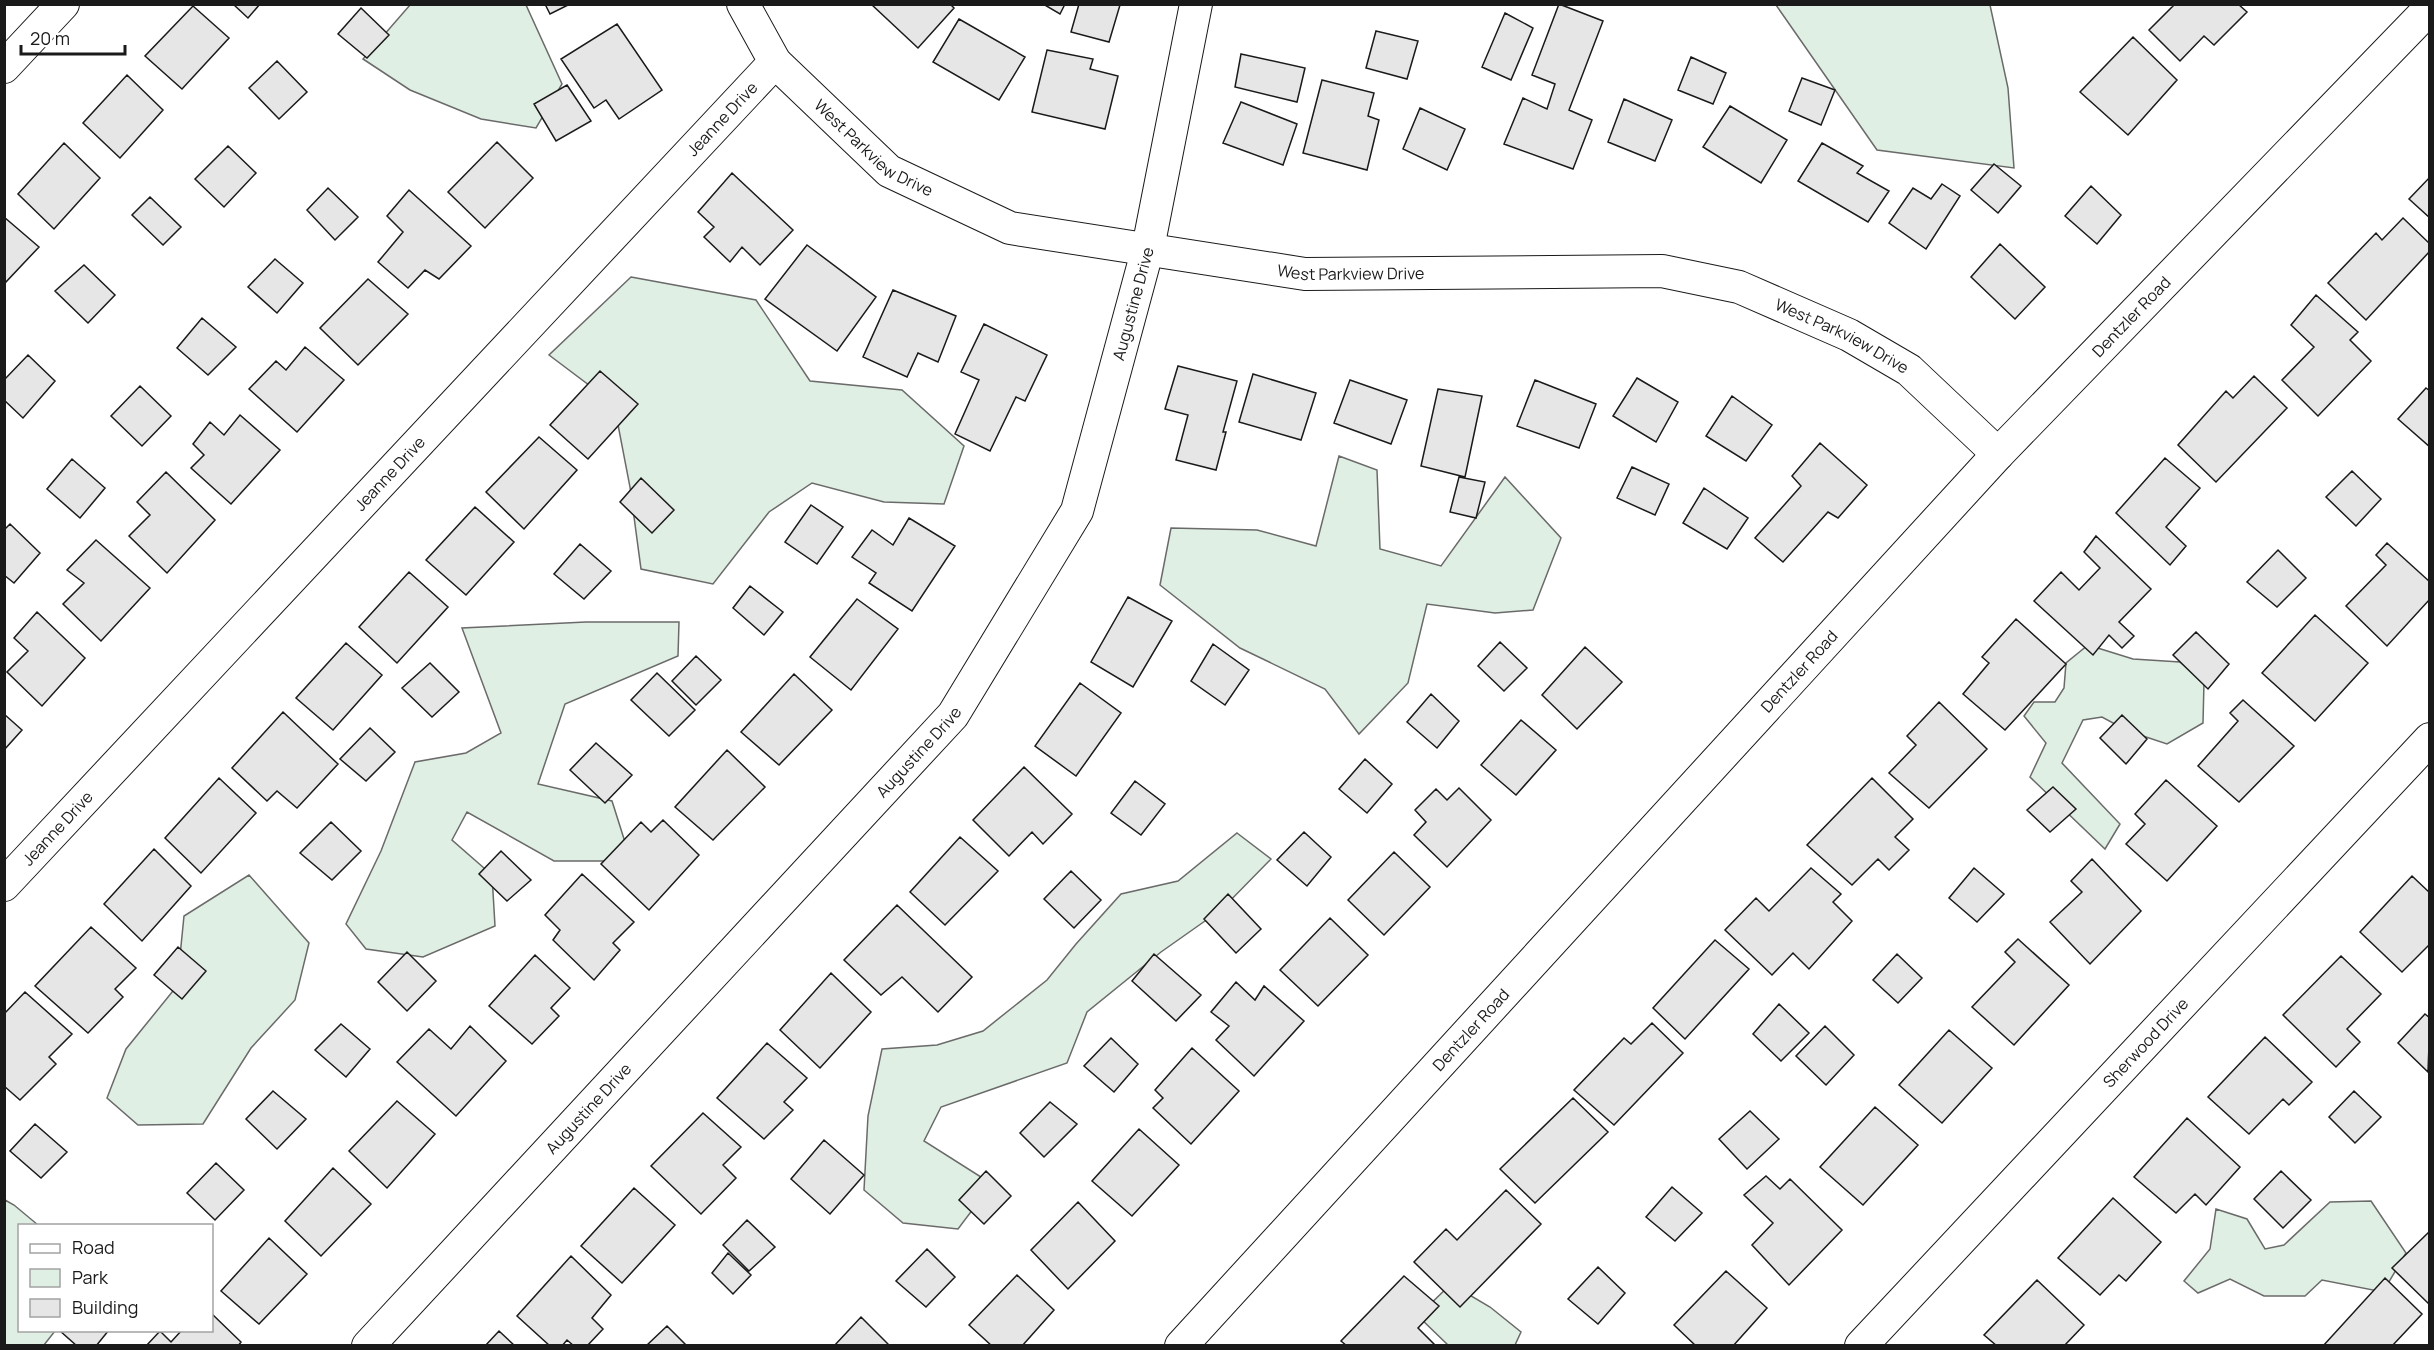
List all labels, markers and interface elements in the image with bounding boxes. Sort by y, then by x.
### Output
scale bar [21,18,124,56]
text: 20 m [30,26,70,50]
street label: Jeanne Drive [682,77,762,161]
street label: West Parkview Drive [809,94,937,201]
street label: Augustine Drive [1107,244,1159,363]
street label: West Parkview Drive [1276,259,1424,285]
street label: Dentzler Road [2087,271,2175,362]
street label: West Parkview Drive [1772,293,1913,379]
street label: Jeanne Drive [349,431,430,515]
street label: Dentzler Road [1756,625,1842,717]
street label: Augustine Drive [871,703,967,802]
street label: Jeanne Drive [17,786,98,870]
street label: Dentzler Road [1427,984,1514,1076]
street label: Sherwood Drive [2098,993,2193,1092]
street label: Augustine Drive [541,1058,636,1159]
legend [18,1224,213,1332]
text: Road [72,1235,115,1259]
text: Park [72,1265,109,1289]
text: Building [72,1295,138,1319]

